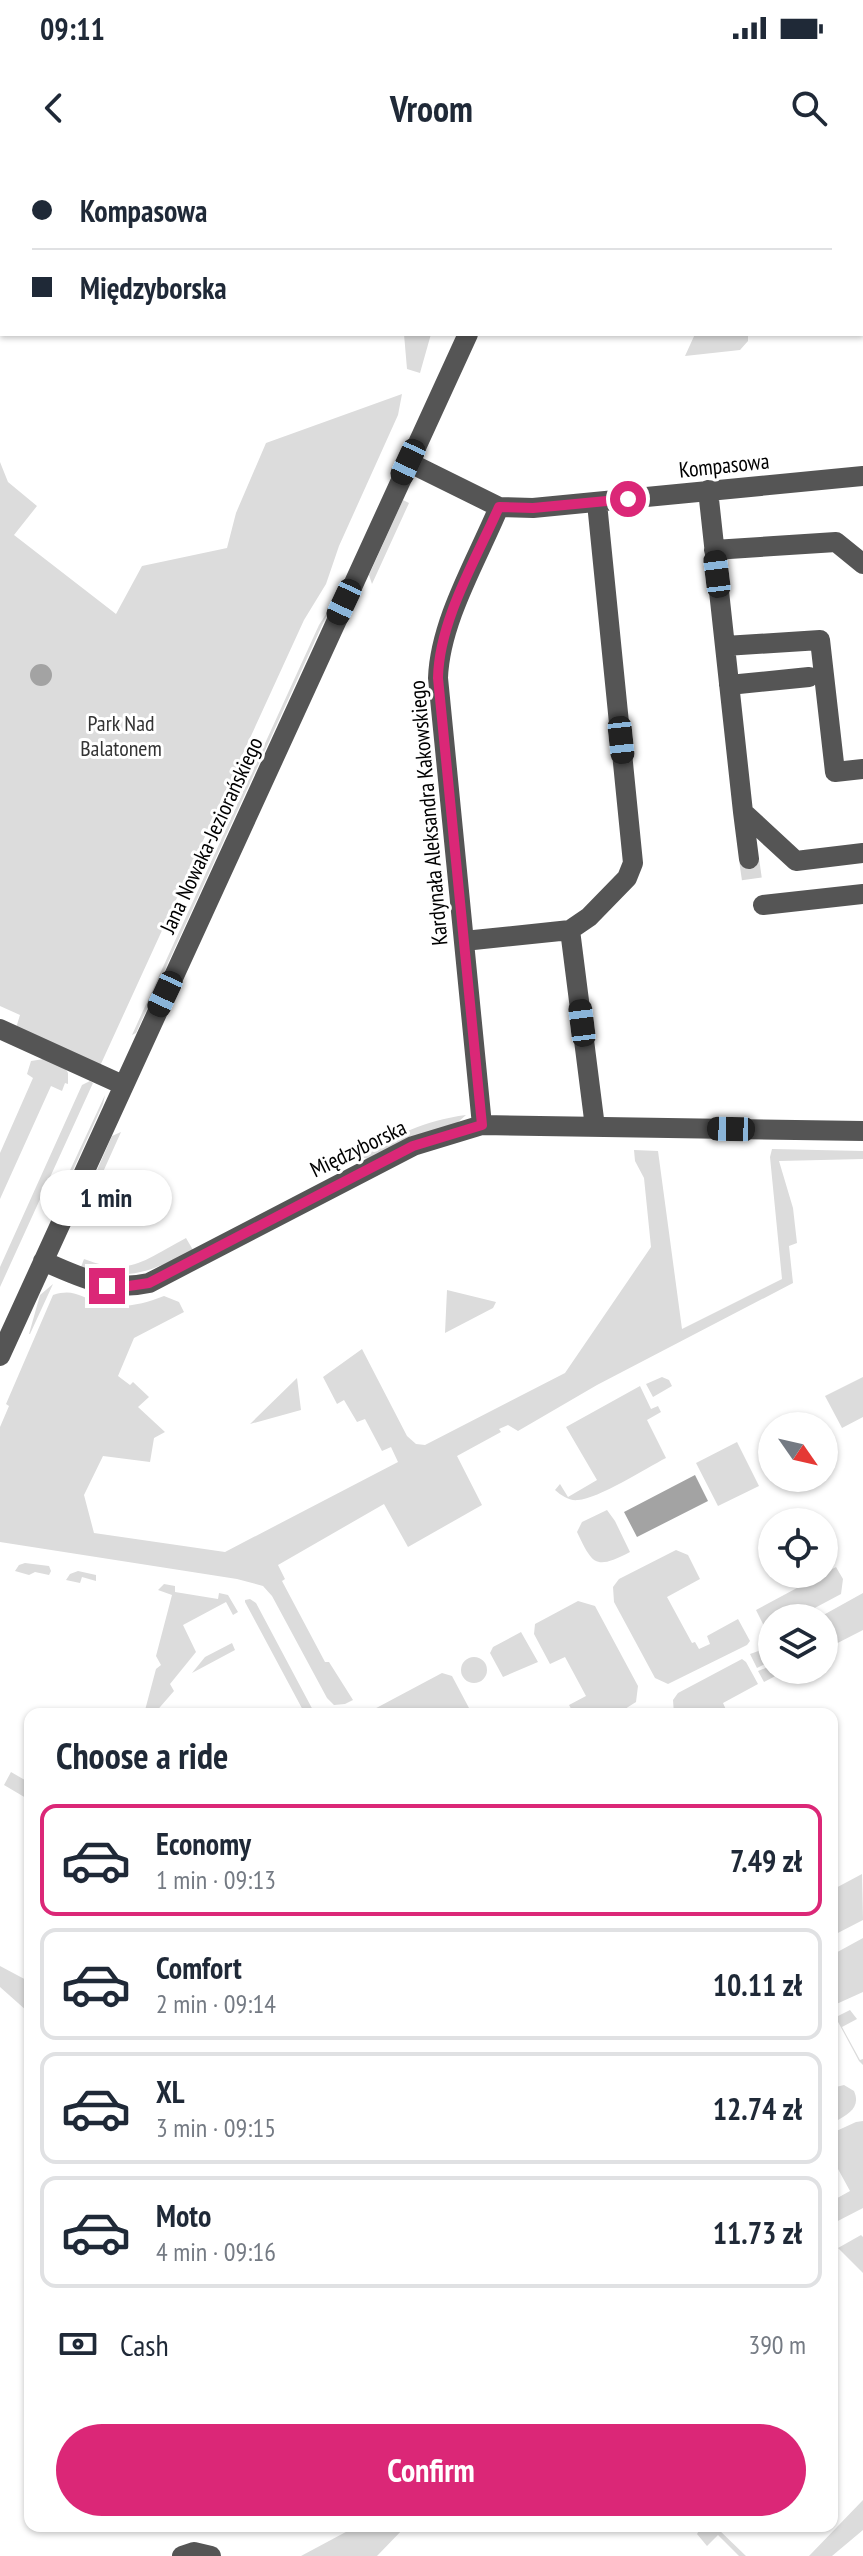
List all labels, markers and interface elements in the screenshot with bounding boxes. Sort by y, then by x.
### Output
text: 09:11 [40,9,105,48]
text: Vroom [390,85,473,132]
icon: back [32,86,76,130]
icon: search [787,86,831,130]
text: Kompasowa [80,191,207,230]
text: Międzyborska [80,268,227,307]
car [387,435,429,489]
street label: Kompasowa [677,446,771,484]
route start [610,481,646,517]
car [702,549,732,599]
car [323,575,365,629]
street label: Kardynała Aleksandra Kakowskiego [402,679,454,947]
park label: Park Nad Balatonem [80,709,162,762]
car [607,715,635,765]
street label: Jana Nowaka-Jeziorańskiego [153,732,269,939]
car [144,967,186,1021]
car [567,998,597,1048]
street label: Międzyborska [305,1113,411,1183]
car [707,1117,755,1141]
callout: 1 min [41,1170,173,1226]
text: 1 min [80,1181,132,1214]
route end [89,1268,125,1304]
north arrow [758,1412,838,1492]
map controls [758,1412,838,1684]
button: locate [758,1508,838,1588]
button: layers [758,1604,838,1684]
text: Choose a ride [56,1732,228,1779]
icon: car [60,1824,132,1896]
text: Economy [156,1824,251,1863]
text: 7.49 zł [730,1841,802,1880]
text: 1 min · 09:13 [156,1863,276,1896]
icon: car [60,1948,132,2020]
text: Comfort [156,1948,242,1987]
text: 10.11 zł [713,1965,802,2004]
text: 2 min · 09:14 [156,1987,276,2020]
icon: car [60,2072,132,2144]
text: XL [156,2072,185,2111]
text: 12.74 zł [713,2089,802,2128]
text: 3 min · 09:15 [156,2111,276,2144]
icon: car [60,2196,132,2268]
text: Moto [156,2196,211,2235]
text: 11.73 zł [713,2213,802,2252]
text: 4 min · 09:16 [156,2235,276,2268]
icon: cash [56,2322,100,2366]
text: Cash [120,2325,169,2364]
text: 390 m [748,2328,806,2361]
button: Confirm [56,2424,806,2516]

